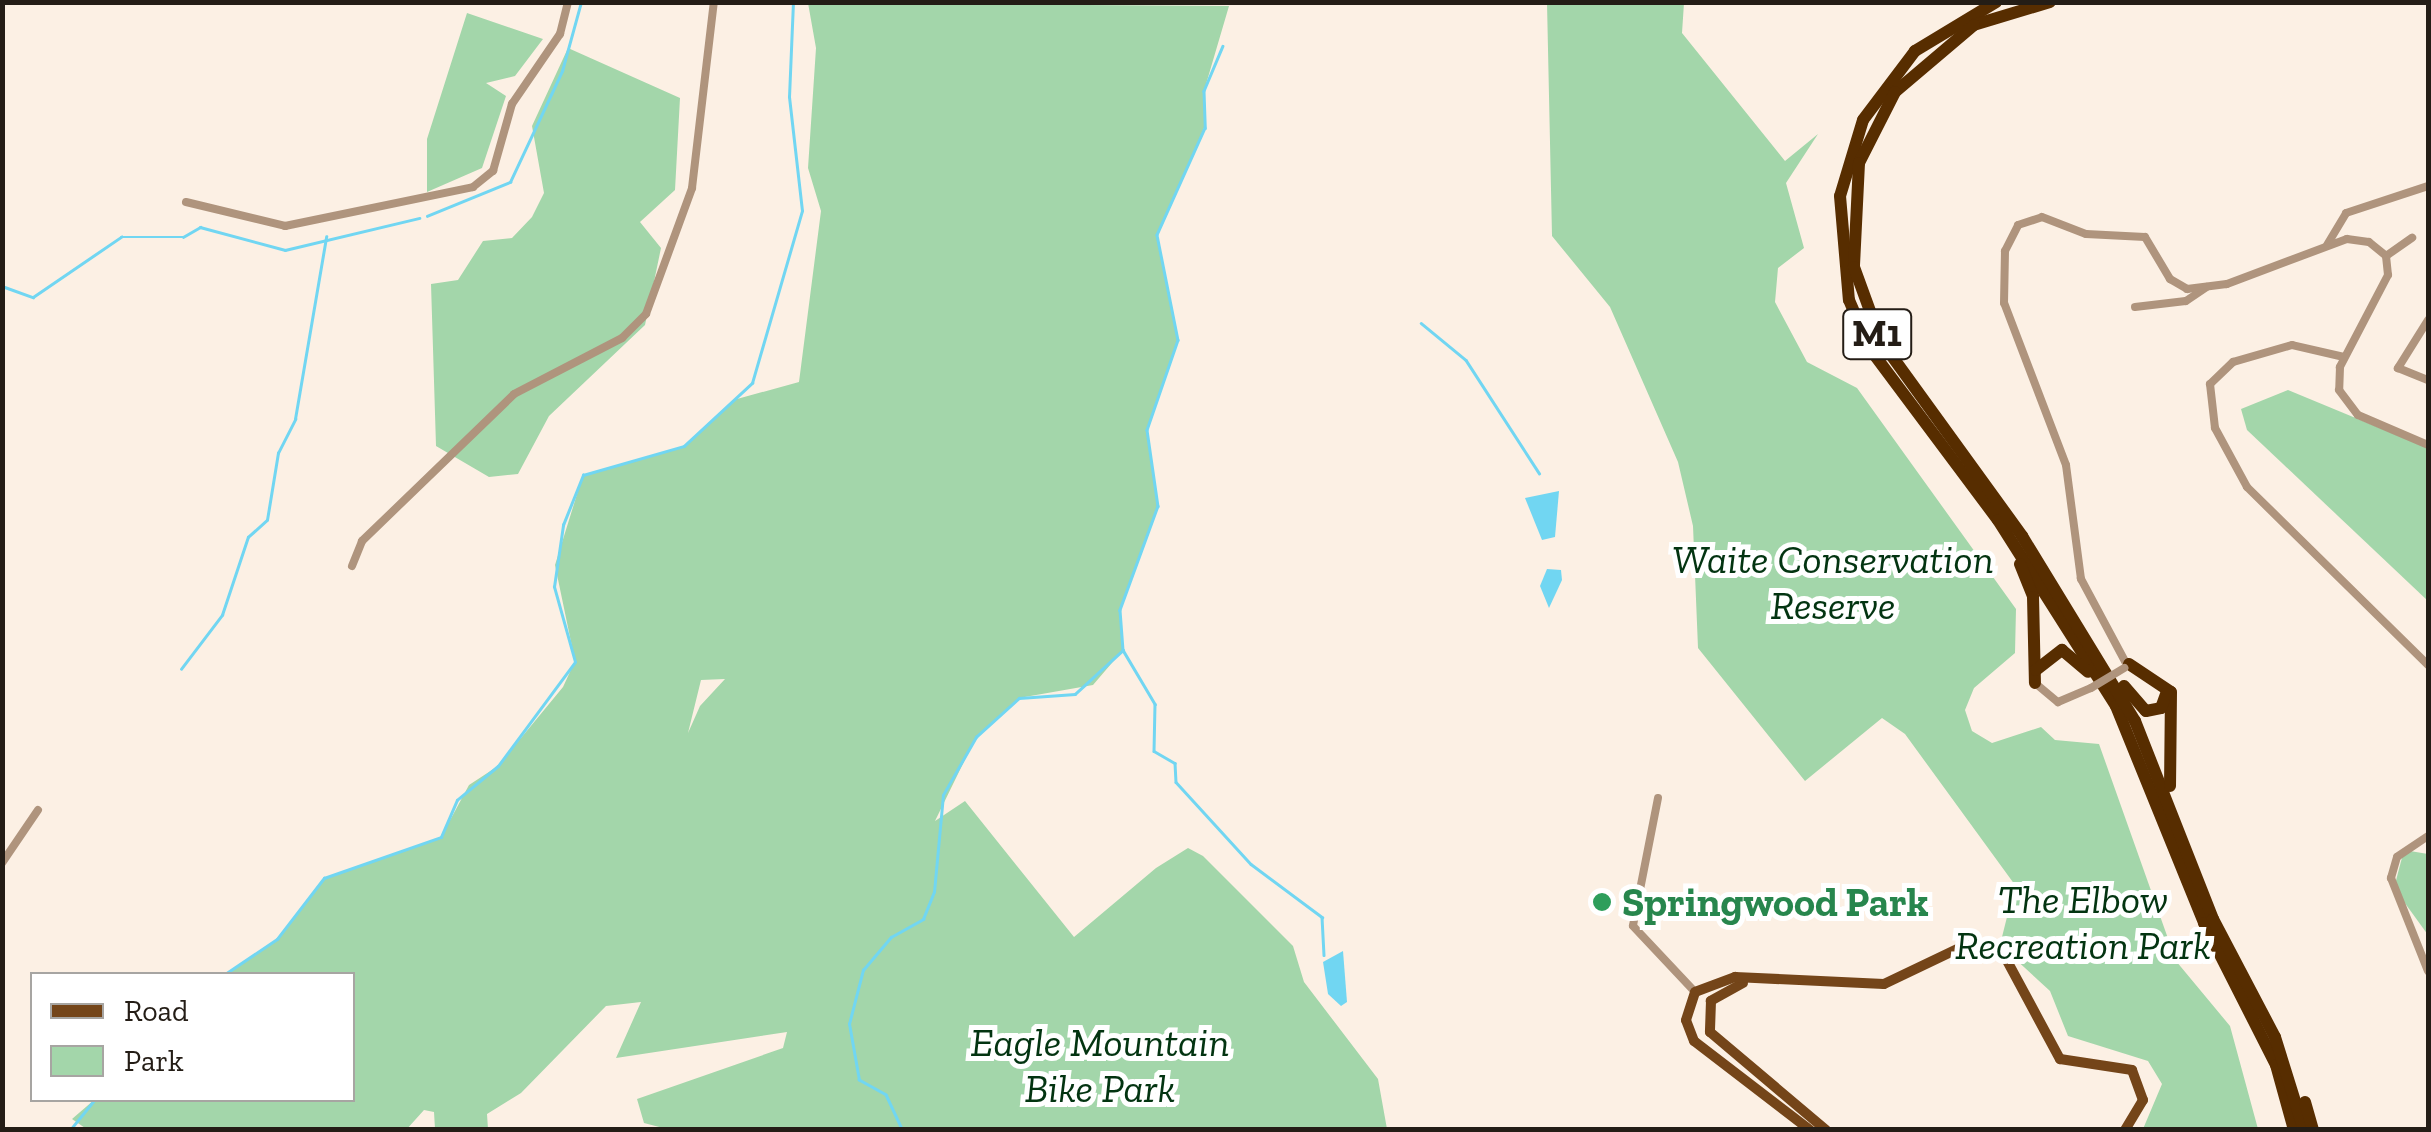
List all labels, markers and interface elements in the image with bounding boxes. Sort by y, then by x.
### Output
road number: M1 [1842,301,1912,367]
park label: Waite Conservation Reserve [1672,535,1994,629]
park label: The Elbow Recreation Park [1955,875,2211,969]
place label: Springwood Park [1622,878,1929,926]
marker: Springwood Park [1591,891,1613,913]
legend [30,972,355,1102]
text: Road [124,993,189,1029]
park label: Eagle Mountain Bike Park [971,1018,1229,1112]
text: Park [124,1043,184,1079]

